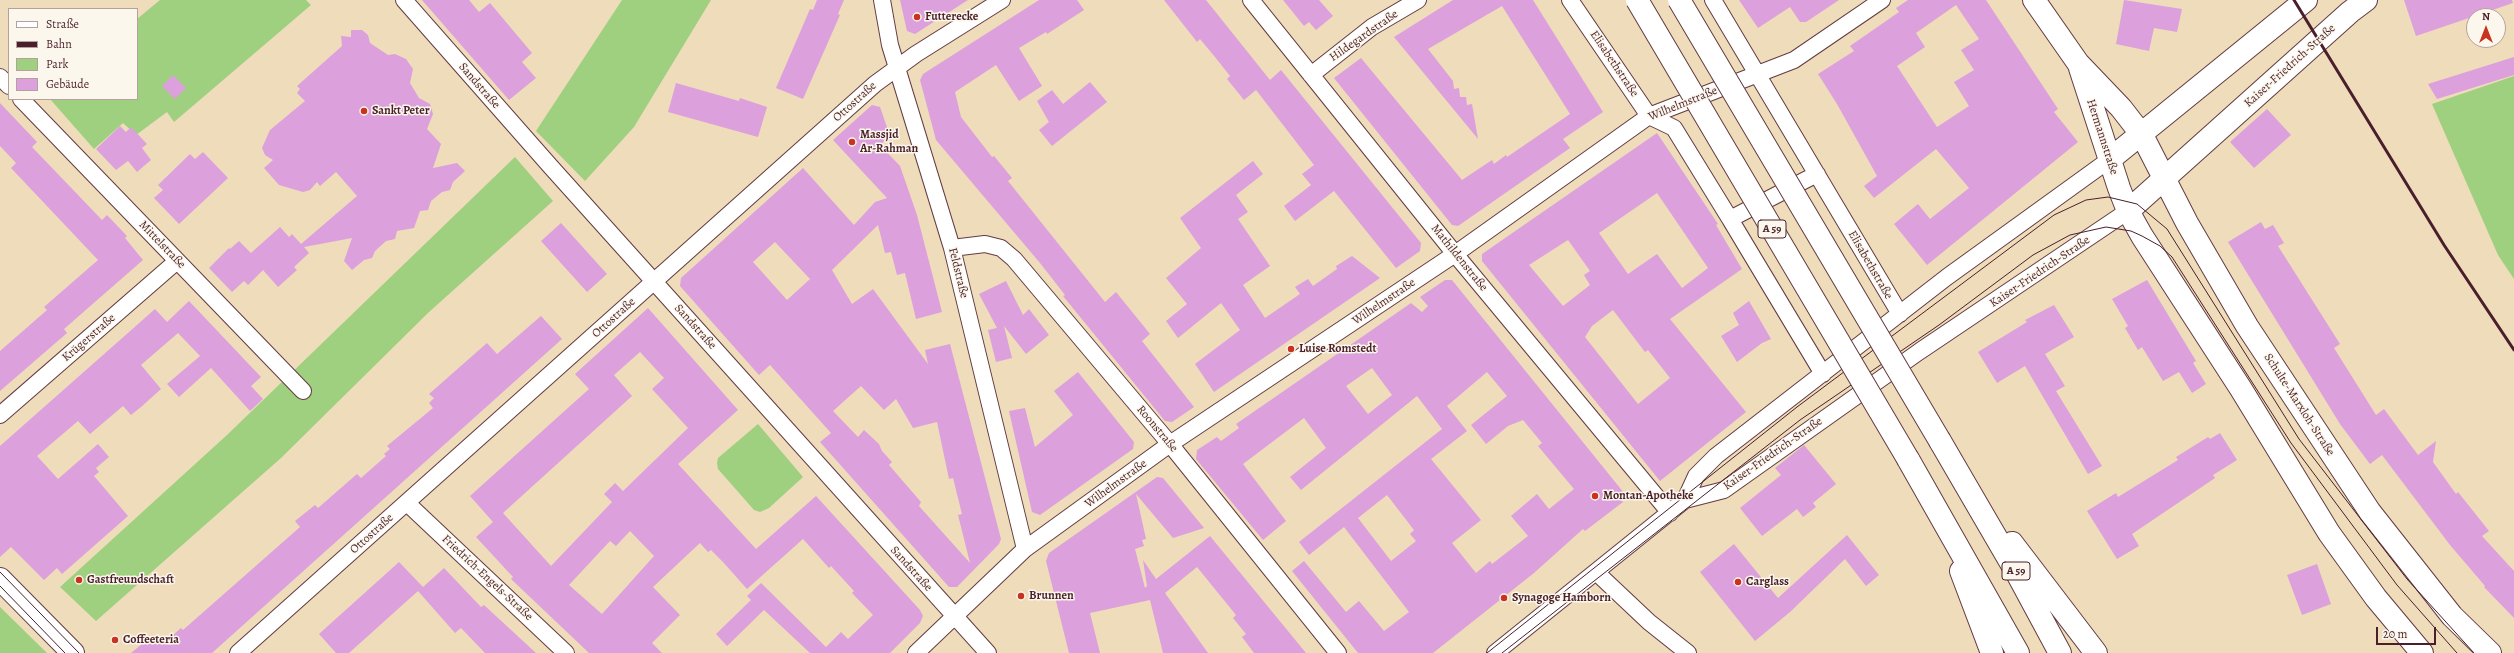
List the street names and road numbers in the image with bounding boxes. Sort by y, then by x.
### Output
street label: Hildegardstraße [1327,7,1401,65]
street label: Kaiser-Friedrich-Straße [2241,21,2339,111]
street label: Elisabethstraße [1587,28,1641,100]
street label: Sandstraße [455,60,503,112]
street label: Ottostraße [830,79,880,125]
street label: Wilhelmstraße [1646,84,1720,124]
street label: Hermannstraße [2083,97,2121,177]
street label: Mittelstraße [136,218,188,272]
road number: A 59 [1758,220,1786,238]
street label: Mathildenstraße [1428,222,1490,294]
street label: Elisabethstraße [1845,228,1895,302]
street label: Kaiser-Friedrich-Straße [1987,233,2093,311]
street label: Feldstraße [945,246,971,300]
street label: Wilhelmstraße [1350,276,1418,328]
street label: Ottostraße [589,295,639,341]
street label: Sandstraße [671,301,719,353]
street label: Krügerstraße [59,311,119,365]
street label: Schulte-Marxloh-Straße [2260,351,2338,459]
street label: Roonstraße [1133,403,1181,455]
street label: Kaiser-Friedrich-Straße [1721,414,1825,494]
street label: Wilhelmstraße [1082,457,1150,511]
street label: Ottostraße [347,511,397,557]
street label: Friedrich-Engels-Straße [438,532,536,624]
street label: Sandstraße [887,543,935,595]
road number: A 59 [2002,562,2030,580]

